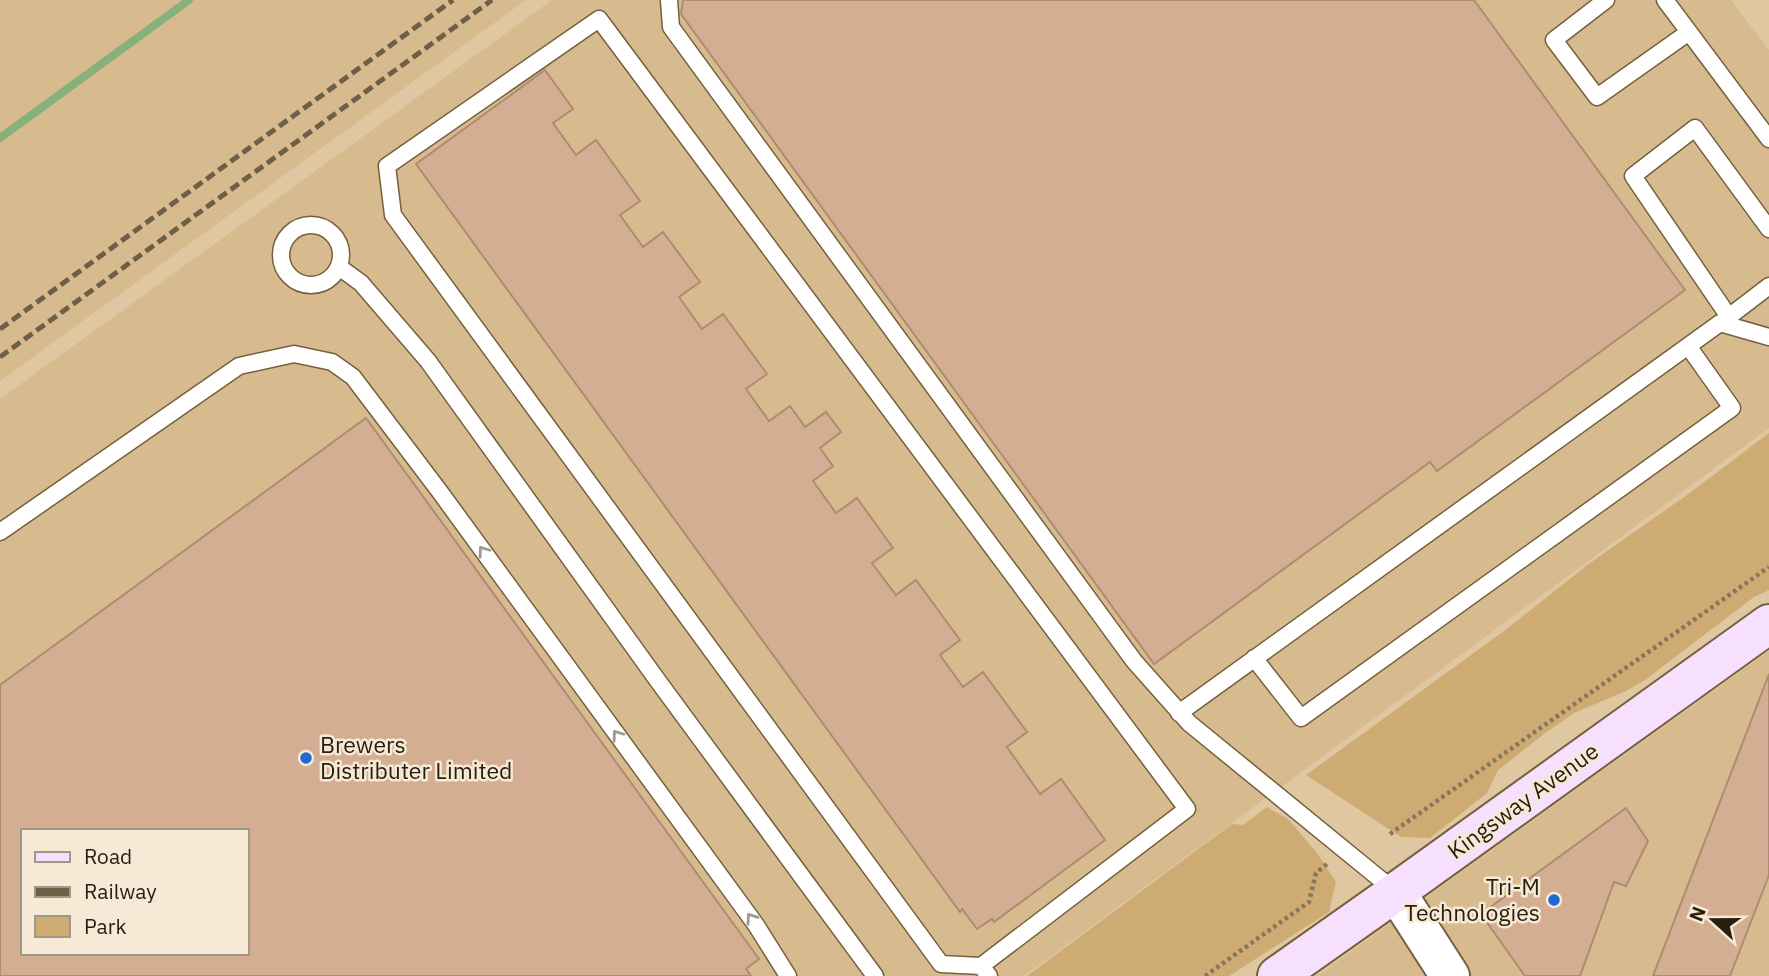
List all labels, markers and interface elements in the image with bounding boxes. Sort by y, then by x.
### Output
one-way arrow [479,546,491,559]
place label: Brewers Distributer Limited [320,729,512,785]
one-way arrow [613,730,625,743]
street label: Kingsway Avenue [1441,735,1604,865]
marker: Brewers Distributer Limited [298,750,314,766]
legend [21,829,248,955]
text: Road [84,842,132,870]
place label: Tri-M Technologies [1404,871,1540,927]
text: Railway [84,877,157,905]
north arrow [1678,885,1748,955]
marker: Tri-M Technologies [1546,892,1562,908]
text: N [1683,903,1711,925]
text: Park [84,912,127,940]
one-way arrow [747,913,760,926]

